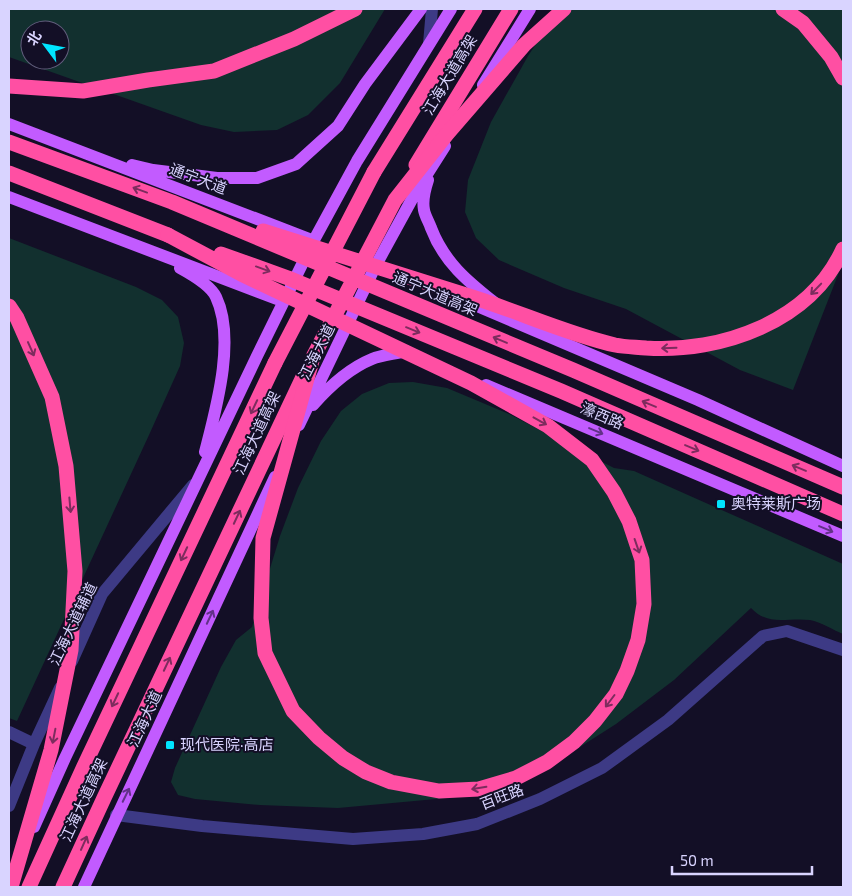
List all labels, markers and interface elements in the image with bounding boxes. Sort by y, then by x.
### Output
north arrow [20,20,70,70]
text: 北 [23,27,44,48]
street label: 江海大道高架 [418,31,480,118]
street label: 通宁大道 [167,159,230,197]
one-way arrow [133,185,148,194]
one-way arrow [255,265,271,275]
street label: 通宁大道高架 [390,267,480,319]
one-way arrow [810,283,822,295]
street label: 江海大道 [294,321,338,382]
one-way arrow [406,327,421,336]
one-way arrow [493,335,508,344]
one-way arrow [26,341,36,356]
one-way arrow [661,344,677,353]
street label: 江海大道高架 [229,388,283,477]
street label: 濠西路 [578,398,627,432]
one-way arrow [642,398,657,408]
one-way arrow [249,399,258,414]
one-way arrow [532,417,546,427]
one-way arrow [588,427,603,437]
one-way arrow [684,443,699,453]
one-way arrow [791,463,806,472]
place label: 奥特莱斯广场 [731,494,821,512]
one-way arrow [65,497,74,513]
marker: 奥特莱斯广场 [715,498,727,510]
one-way arrow [233,510,242,525]
one-way arrow [818,524,833,534]
one-way arrow [633,537,642,553]
one-way arrow [179,546,189,561]
street label: 江海大道辅道 [44,579,100,668]
one-way arrow [206,610,216,625]
one-way arrow [163,657,173,672]
street label: 江海大道 [123,688,165,750]
one-way arrow [110,693,120,708]
one-way arrow [605,694,616,707]
one-way arrow [49,727,58,743]
place label: 现代医院·高店 [180,735,274,753]
marker: 现代医院·高店 [164,739,176,751]
street label: 江海大道高架 [56,755,110,844]
street label: 百旺路 [477,780,526,813]
one-way arrow [471,783,487,793]
one-way arrow [122,788,131,803]
one-way arrow [79,836,89,851]
scale bar [672,844,812,876]
text: 50 m [680,851,714,869]

